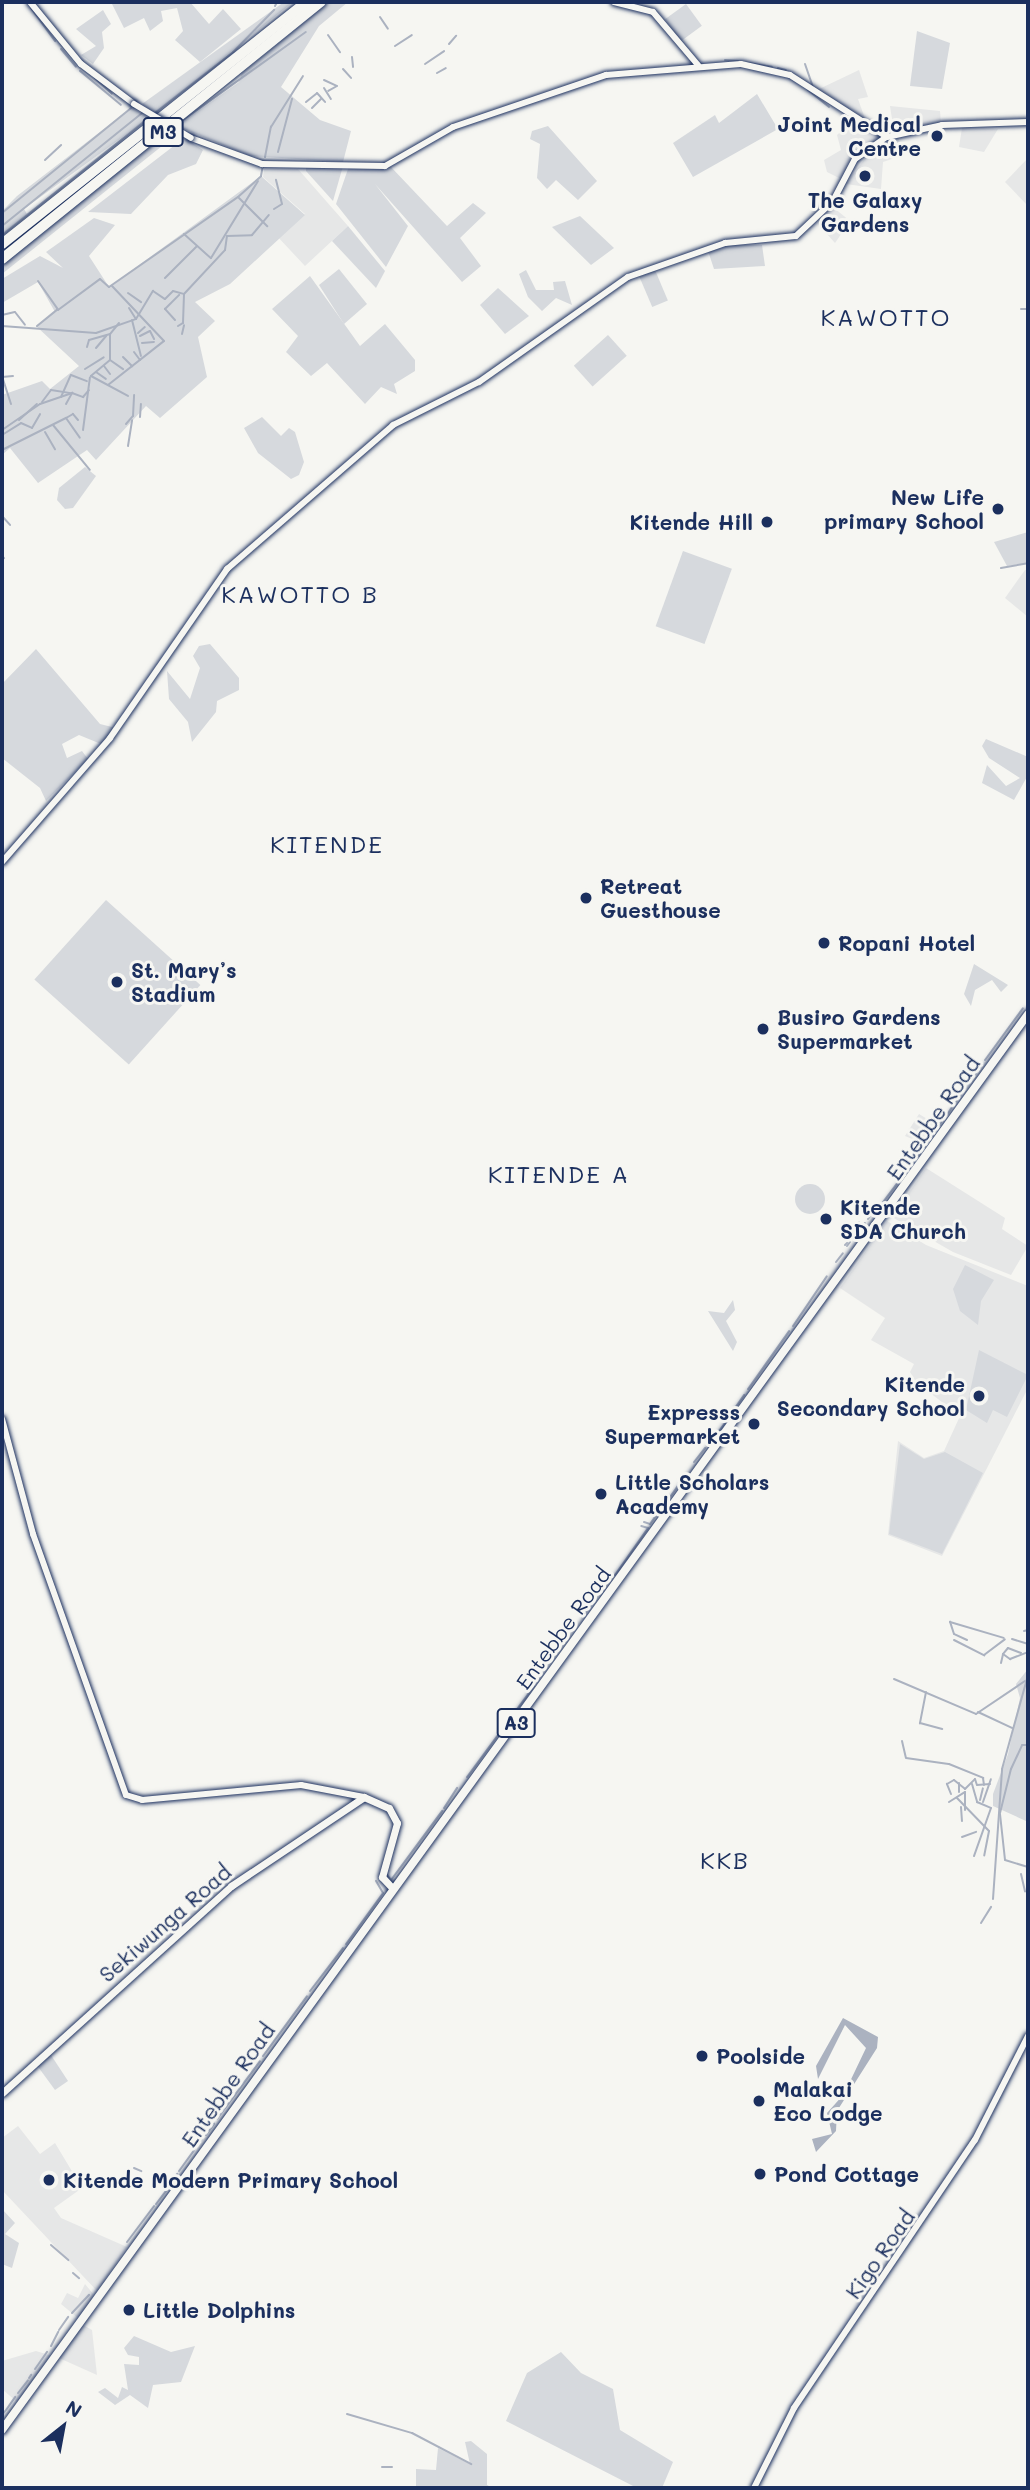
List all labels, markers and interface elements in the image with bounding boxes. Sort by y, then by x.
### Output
place label: Joint Medical Centre [777,111,921,161]
road number: M3 [142,116,184,148]
marker: Joint Medical Centre [927,126,947,146]
marker: The Galaxy Gardens [857,168,873,184]
place label: The Galaxy Gardens [808,187,922,237]
district label: KAWOTTO [821,303,951,331]
place label: New Life primary School [824,484,984,534]
marker: New Life primary School [990,501,1006,517]
place label: Kitende Hill [629,509,753,535]
marker: Kitende Hill [759,514,775,530]
district label: KAWOTTO B [222,580,378,608]
district label: KITENDE [271,830,383,858]
place label: Retreat Guesthouse [600,873,721,923]
marker: Retreat Guesthouse [578,890,594,906]
place label: Ropani Hotel [838,930,975,956]
marker: Ropani Hotel [816,935,832,951]
place label: St. Mary’s Stadium [131,957,237,1007]
marker: St. Mary’s Stadium [109,974,125,990]
place label: Busiro Gardens Supermarket [777,1004,941,1054]
marker: Busiro Gardens Supermarket [755,1021,771,1037]
street label: Entebbe Road [881,1052,985,1184]
district label: KITENDE A [489,1160,629,1188]
place label: Kitende SDA Church [840,1194,966,1244]
marker: Kitende SDA Church [818,1211,834,1227]
place label: Kitende Secondary School [777,1371,965,1421]
marker: Kitende Secondary School [971,1388,987,1404]
place label: Expresss Supermarket [604,1399,740,1449]
marker: Expresss Supermarket [746,1416,762,1432]
place label: Little Scholars Academy [615,1469,769,1519]
marker: Little Scholars Academy [593,1486,609,1502]
street label: Entebbe Road [510,1562,616,1694]
road number: A3 [495,1708,537,1738]
district label: KKB [700,1846,750,1874]
street label: Sekiwunga Road [94,1859,236,1987]
street label: Entebbe Road [176,2019,280,2151]
place label: Poolside [716,2043,805,2069]
marker: Poolside [694,2048,710,2064]
place label: Malakai Eco Lodge [773,2076,883,2126]
marker: Malakai Eco Lodge [751,2093,767,2109]
place label: Pond Cottage [774,2161,919,2187]
marker: Pond Cottage [752,2166,768,2182]
place label: Kitende Modern Primary School [63,2167,398,2193]
marker: Kitende Modern Primary School [41,2172,57,2188]
street label: Kigo Road [840,2205,920,2303]
place label: Little Dolphins [143,2297,295,2323]
marker: Little Dolphins [121,2302,137,2318]
north arrow [28,2392,98,2462]
text: N [61,2394,87,2423]

